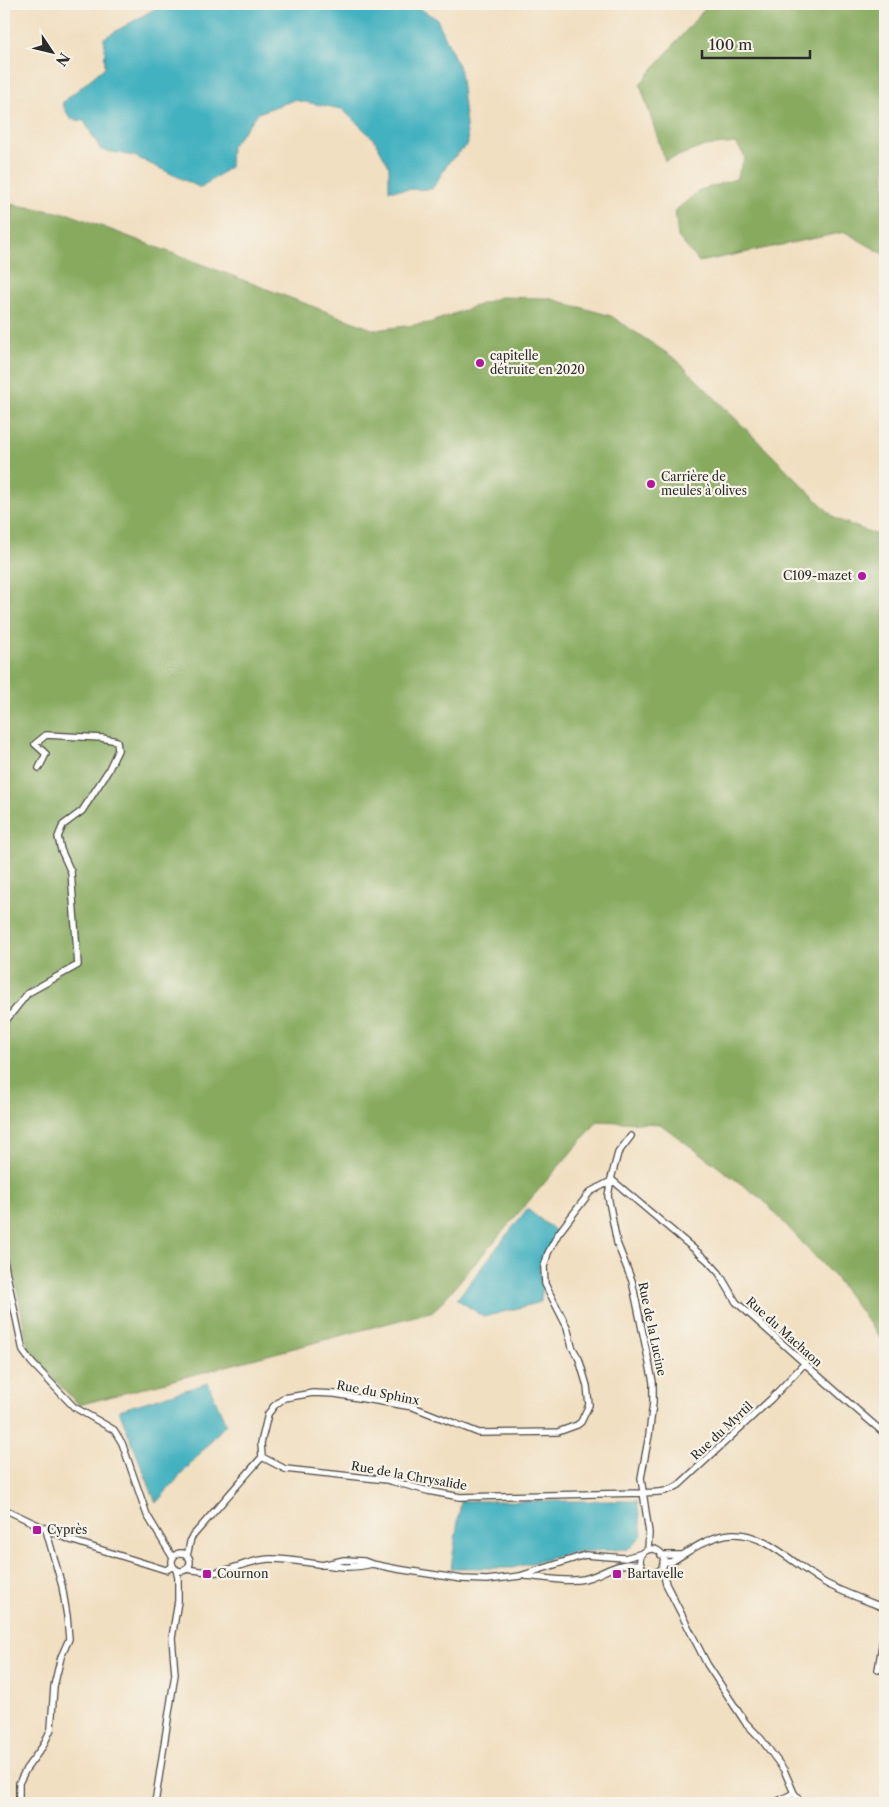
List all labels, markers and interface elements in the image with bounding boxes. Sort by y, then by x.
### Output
north arrow [28,28,78,78]
scale bar [702,28,809,60]
text: 100 m [709,35,752,54]
text: N [52,49,74,70]
place label: capitelle détruite en 2020 [490,348,585,377]
marker: capitelle détruite en 2020 [474,357,486,369]
place label: Carrière de meules à olives [661,469,747,498]
marker: Carrière de meules à olives [645,478,657,490]
place label: C109-mazet [783,568,853,583]
marker: C109-mazet [856,570,868,582]
street label: Rue de la Lucine [635,1281,670,1378]
street label: Rue du Machaon [743,1293,826,1370]
street label: Rue du Sphinx [335,1377,421,1408]
street label: Rue du Myrtil [688,1398,756,1463]
street label: Rue de la Chrysalide [350,1458,468,1493]
place label: Cyprès [47,1522,87,1537]
marker: Cyprès [31,1524,43,1536]
place label: Cournon [217,1566,269,1581]
place label: Bartavelle [627,1566,684,1581]
marker: Cournon [201,1568,213,1580]
marker: Bartavelle [611,1568,623,1580]

